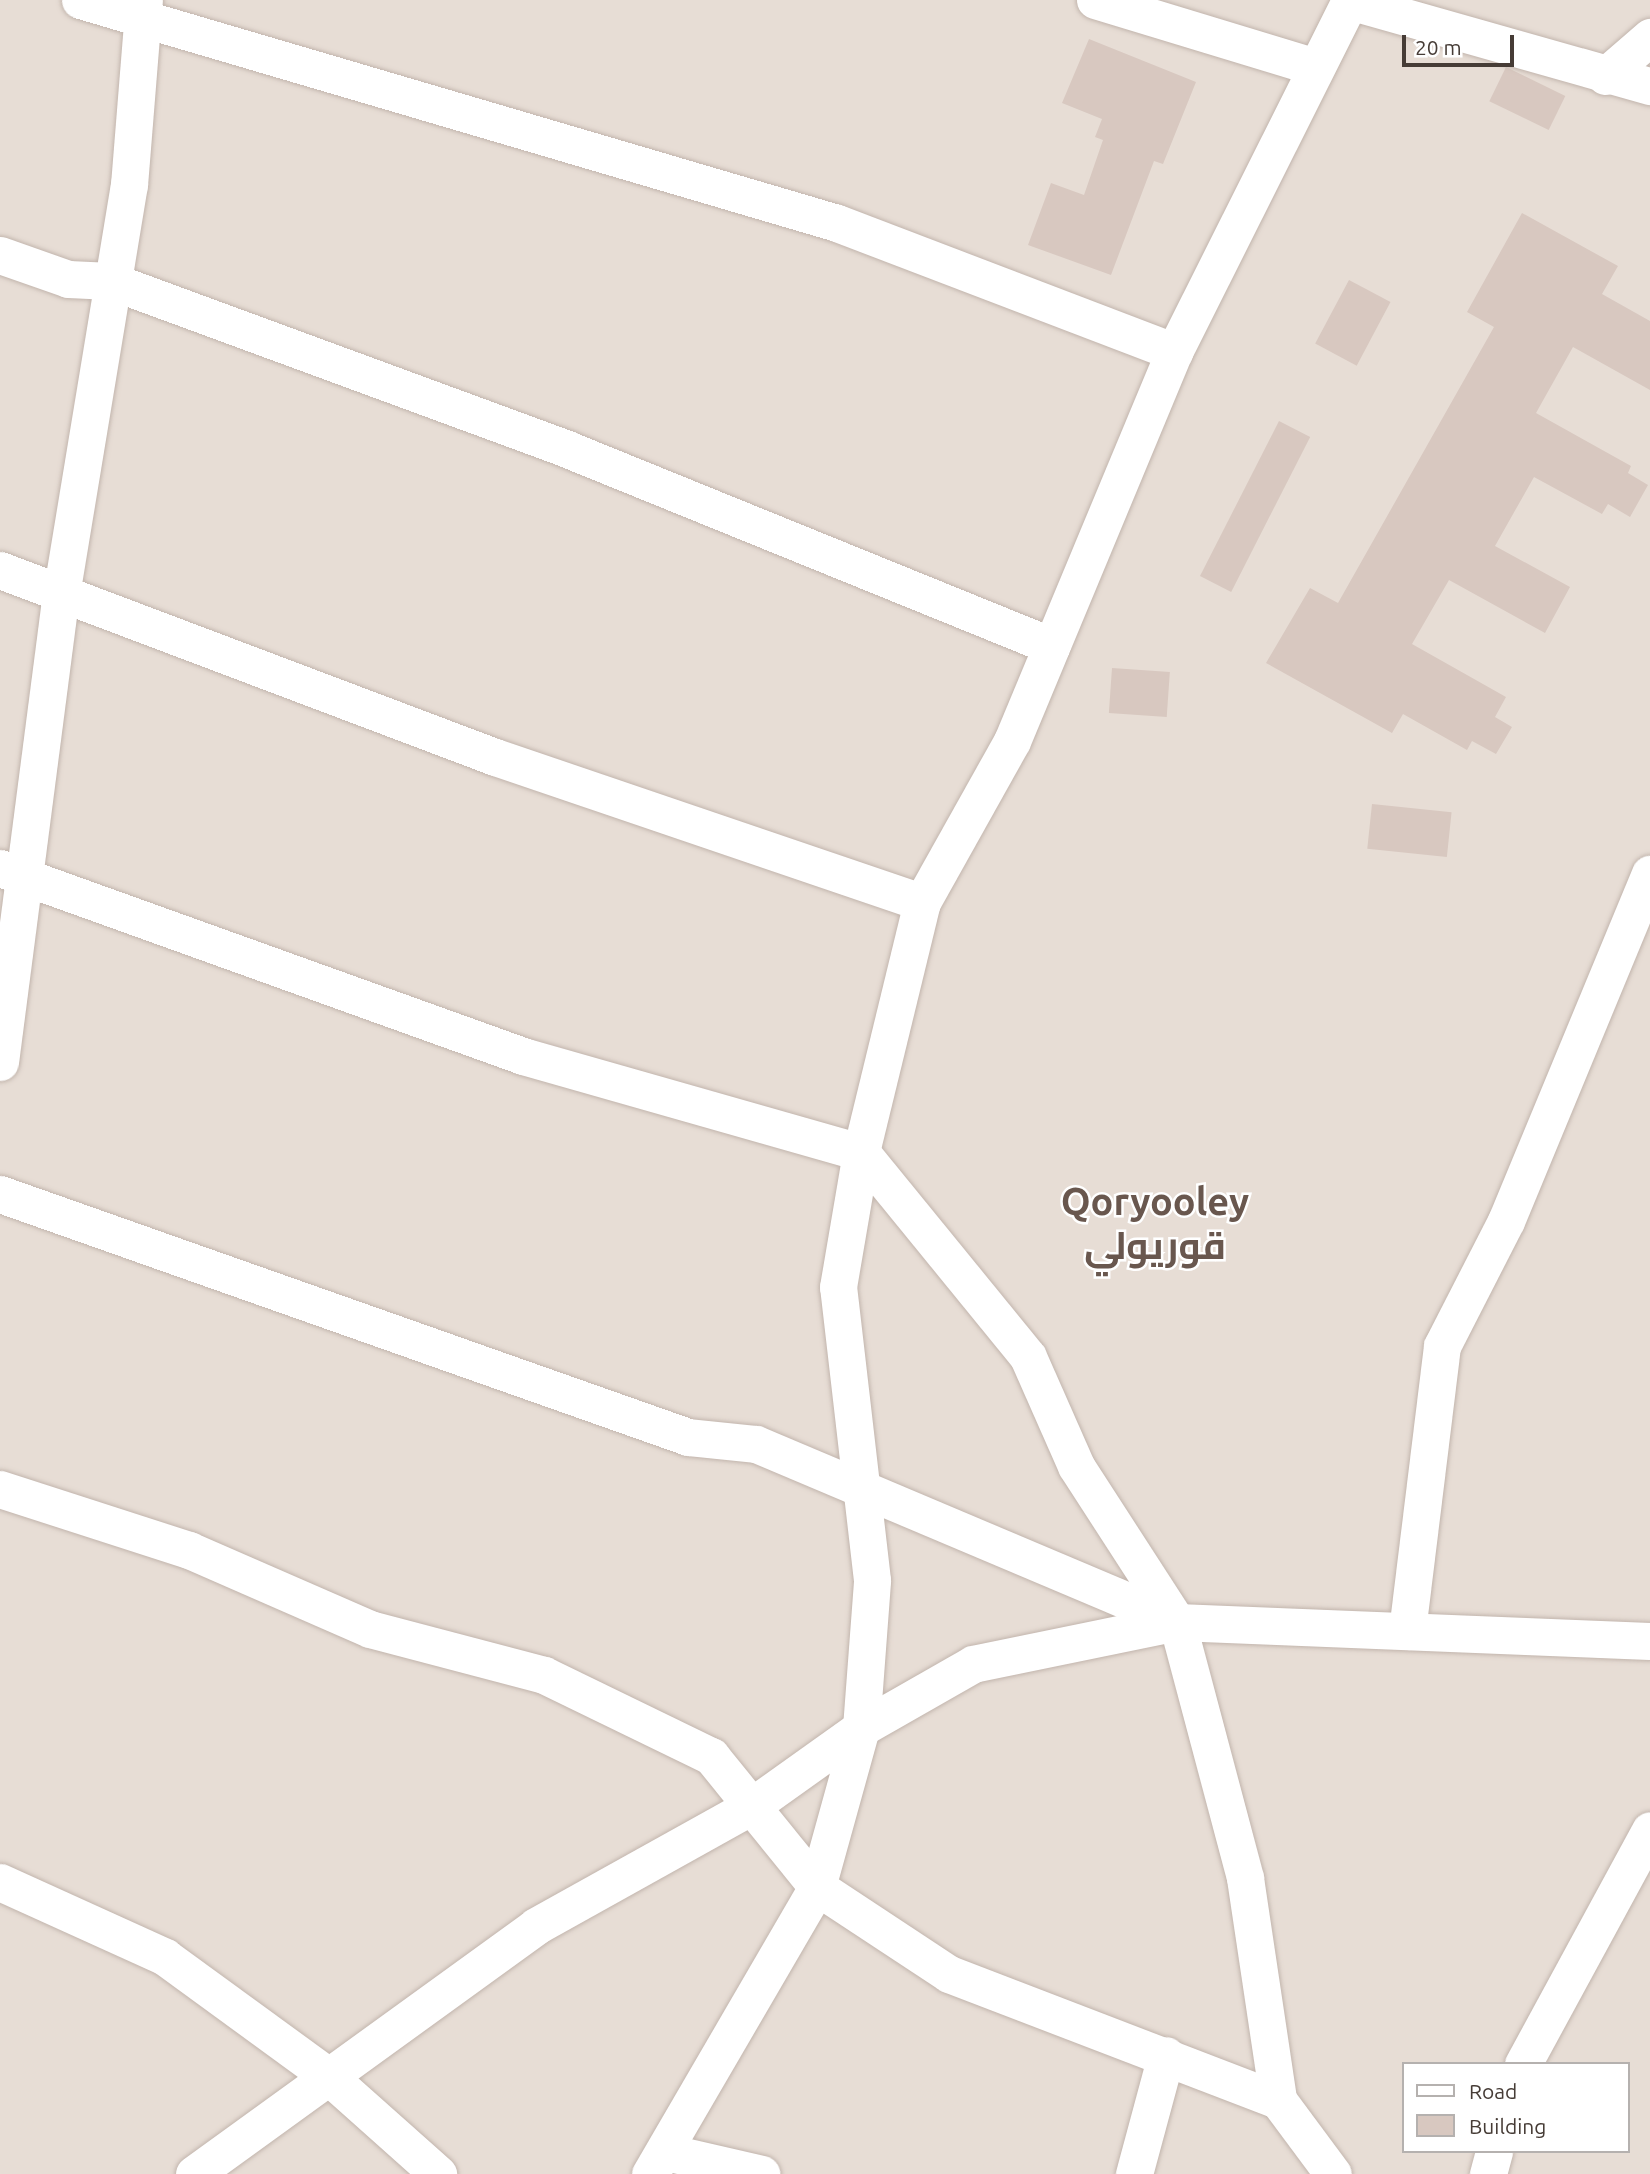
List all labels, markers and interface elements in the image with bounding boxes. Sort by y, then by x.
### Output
scale bar [1405,21,1517,65]
text: 20 m [1415,35,1462,59]
district label: Qoryooley قوريولي [1061,1179,1249,1268]
legend [1402,2062,1629,2153]
text: Road [1469,2079,1517,2103]
text: Building [1469,2114,1546,2138]

